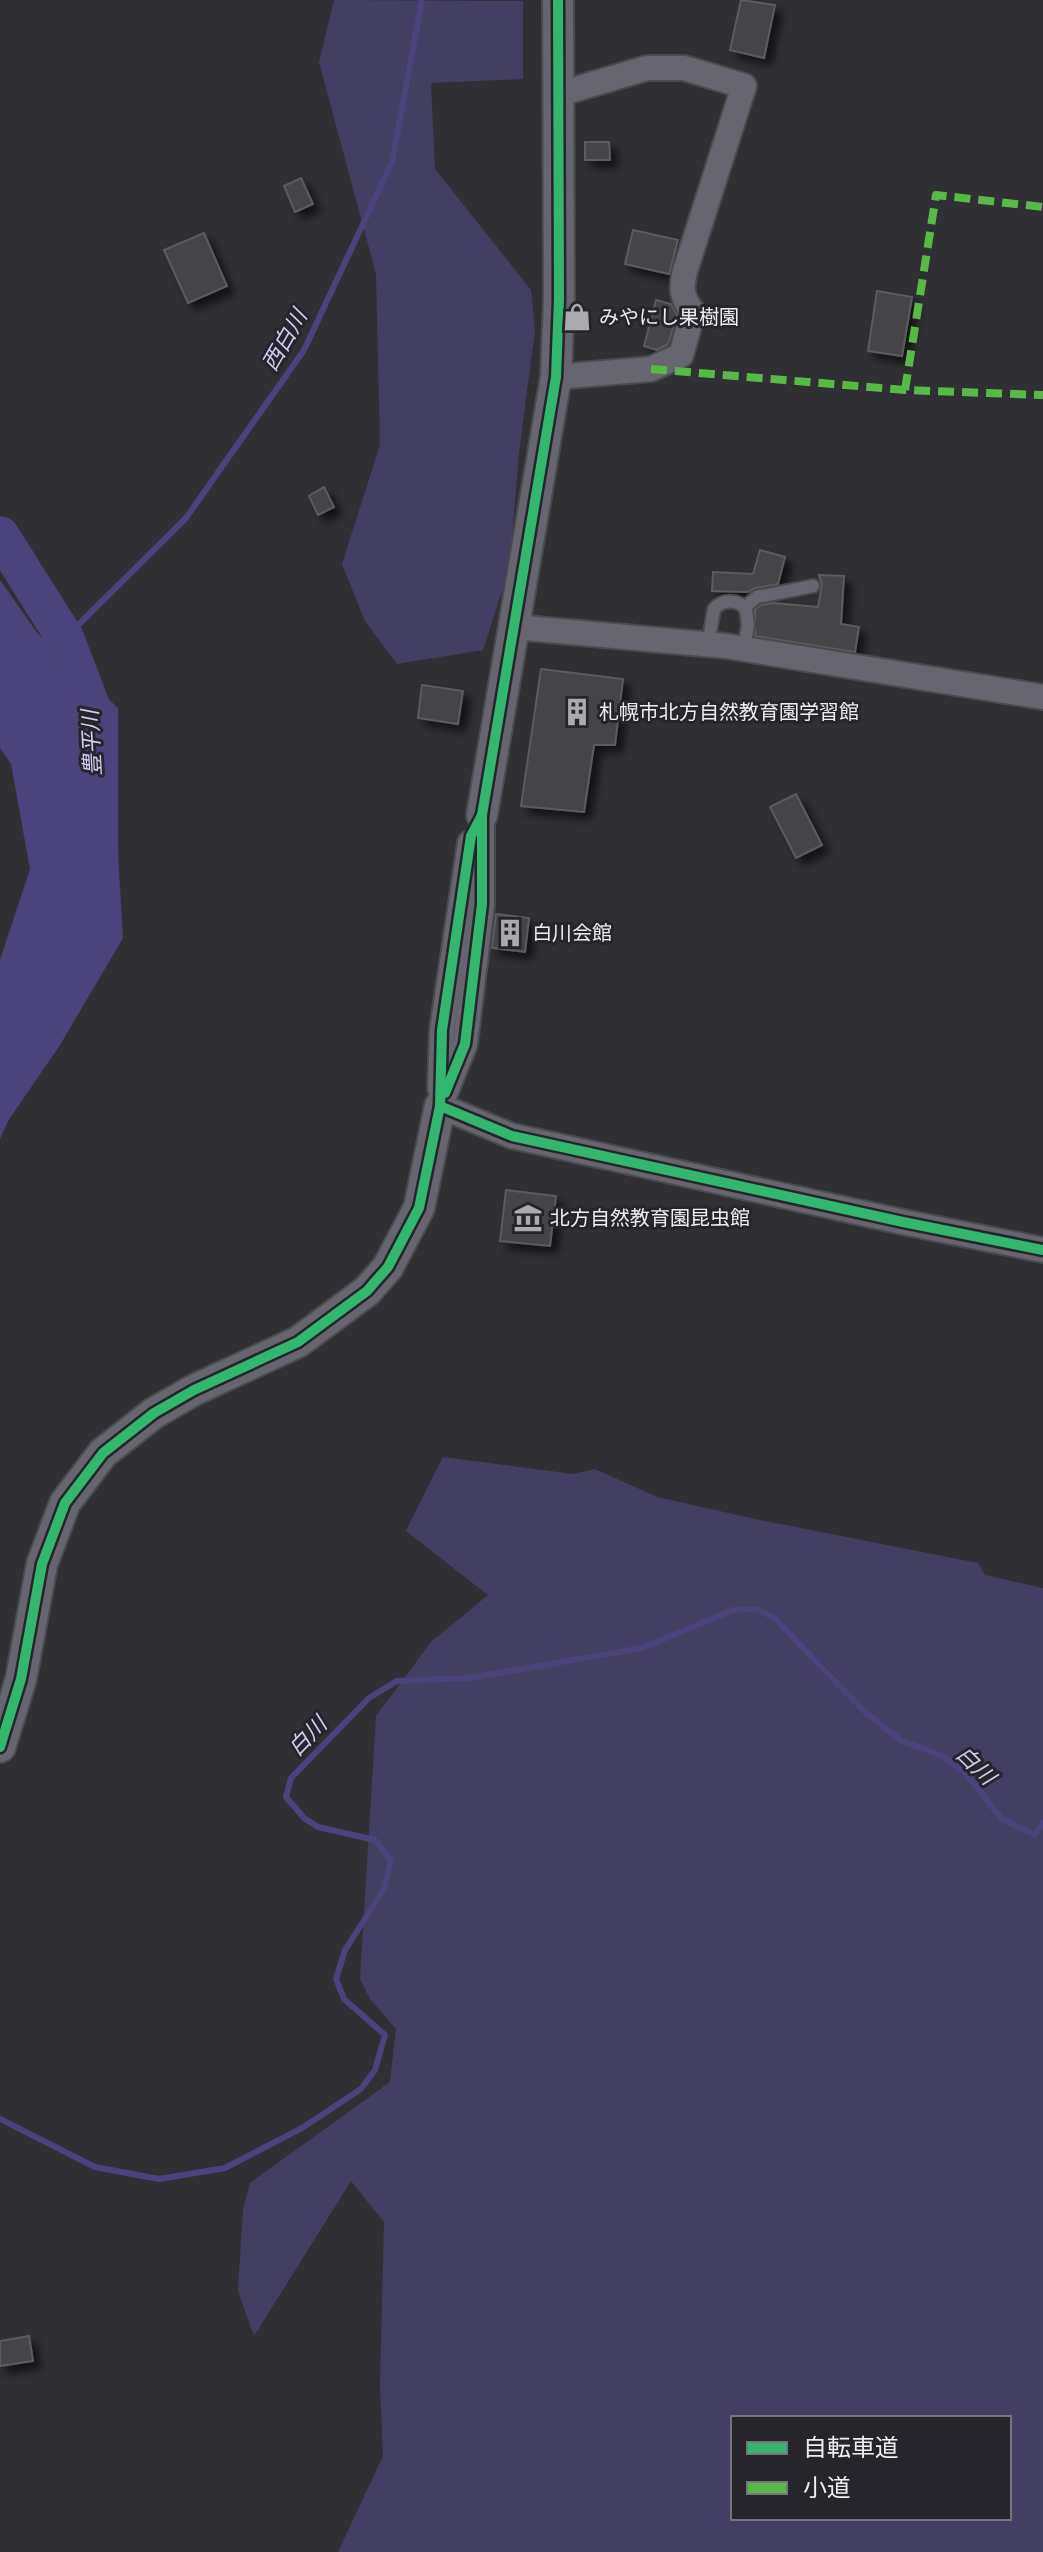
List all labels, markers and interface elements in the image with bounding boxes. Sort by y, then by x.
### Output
shop icon: みやにし果樹園 [562,302,592,332]
water label: 西白川 [255,303,313,375]
place label: みやにし果樹園 [599,304,739,328]
building icon: 札幌市北方自然教育園学習館 [562,697,592,727]
place label: 札幌市北方自然教育園学習館 [599,699,859,723]
water label: 豊平川 [75,707,106,777]
building icon: 白川会館 [495,918,525,948]
place label: 白川会館 [532,920,612,944]
museum icon: 北方自然教育園昆虫館 [513,1203,543,1233]
place label: 北方自然教育園昆虫館 [550,1205,750,1229]
water label: 白川 [282,1709,333,1761]
water label: 白川 [951,1740,1003,1791]
legend [731,2416,1011,2520]
text: 自転車道 [803,2432,899,2461]
text: 小道 [803,2472,851,2501]

